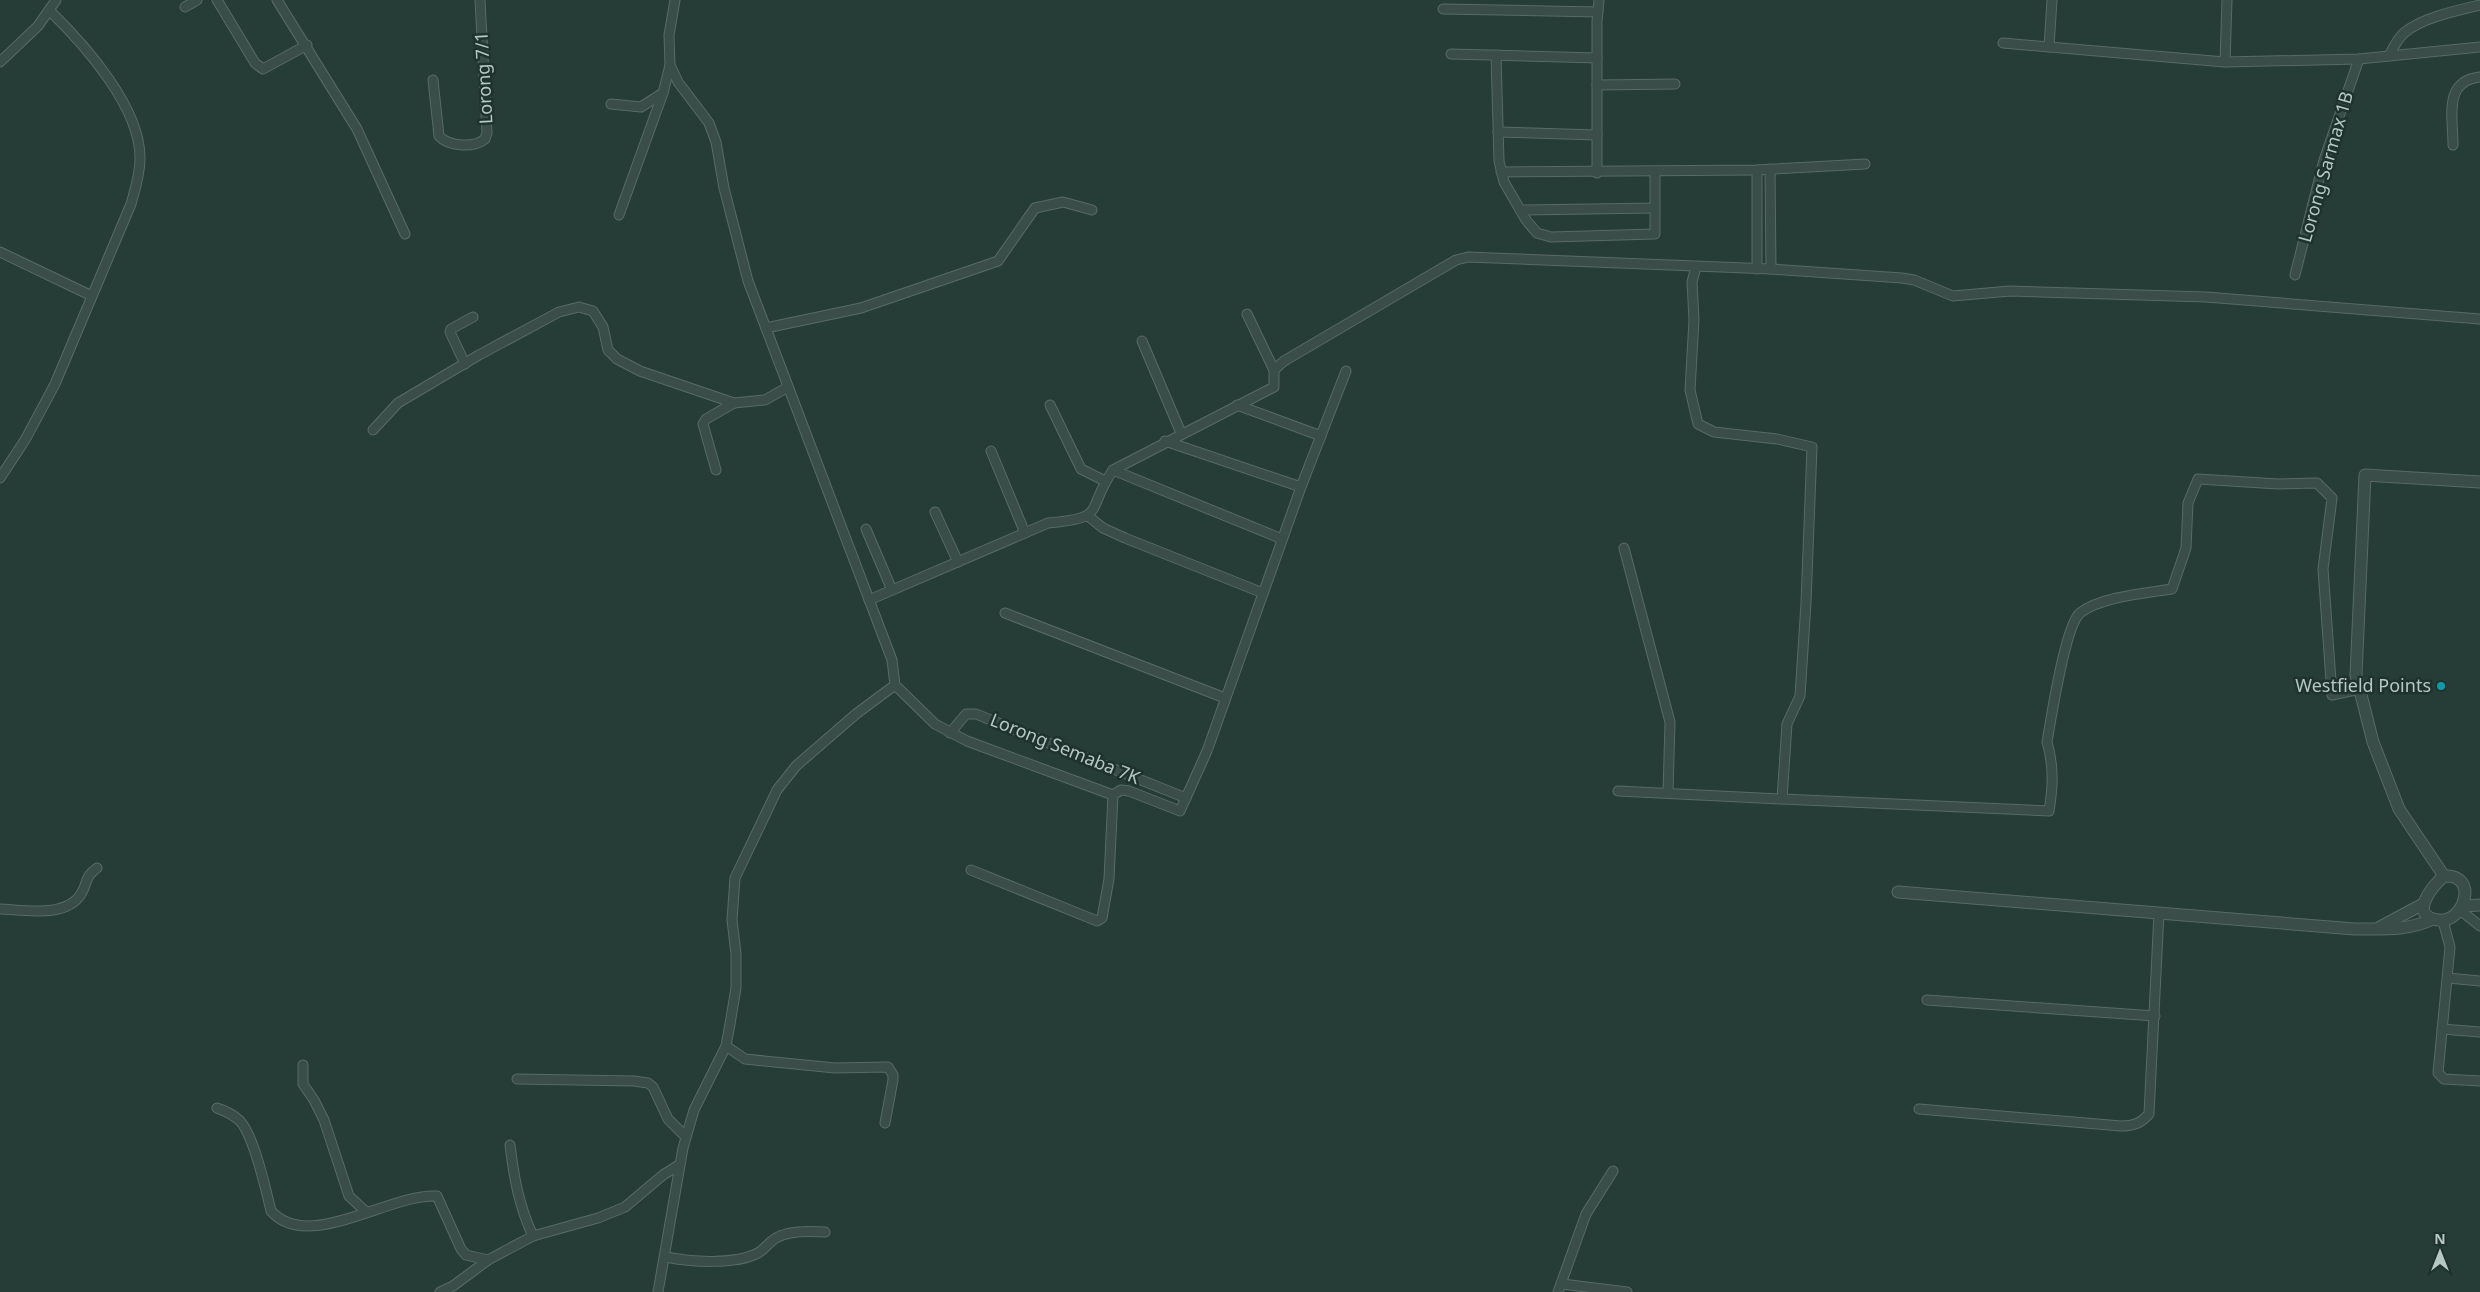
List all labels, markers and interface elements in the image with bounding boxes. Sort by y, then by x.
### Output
street label: Lorong 7/1 [469,31,497,125]
street label: Lorong Sarmax 1B [2292,89,2358,245]
place label: Westfield Points [2295,673,2431,697]
marker: Westfield Points [2435,680,2447,692]
street label: Lorong Semaba 7K [987,707,1145,789]
north arrow [2415,1227,2465,1277]
text: N [2434,1229,2446,1248]

